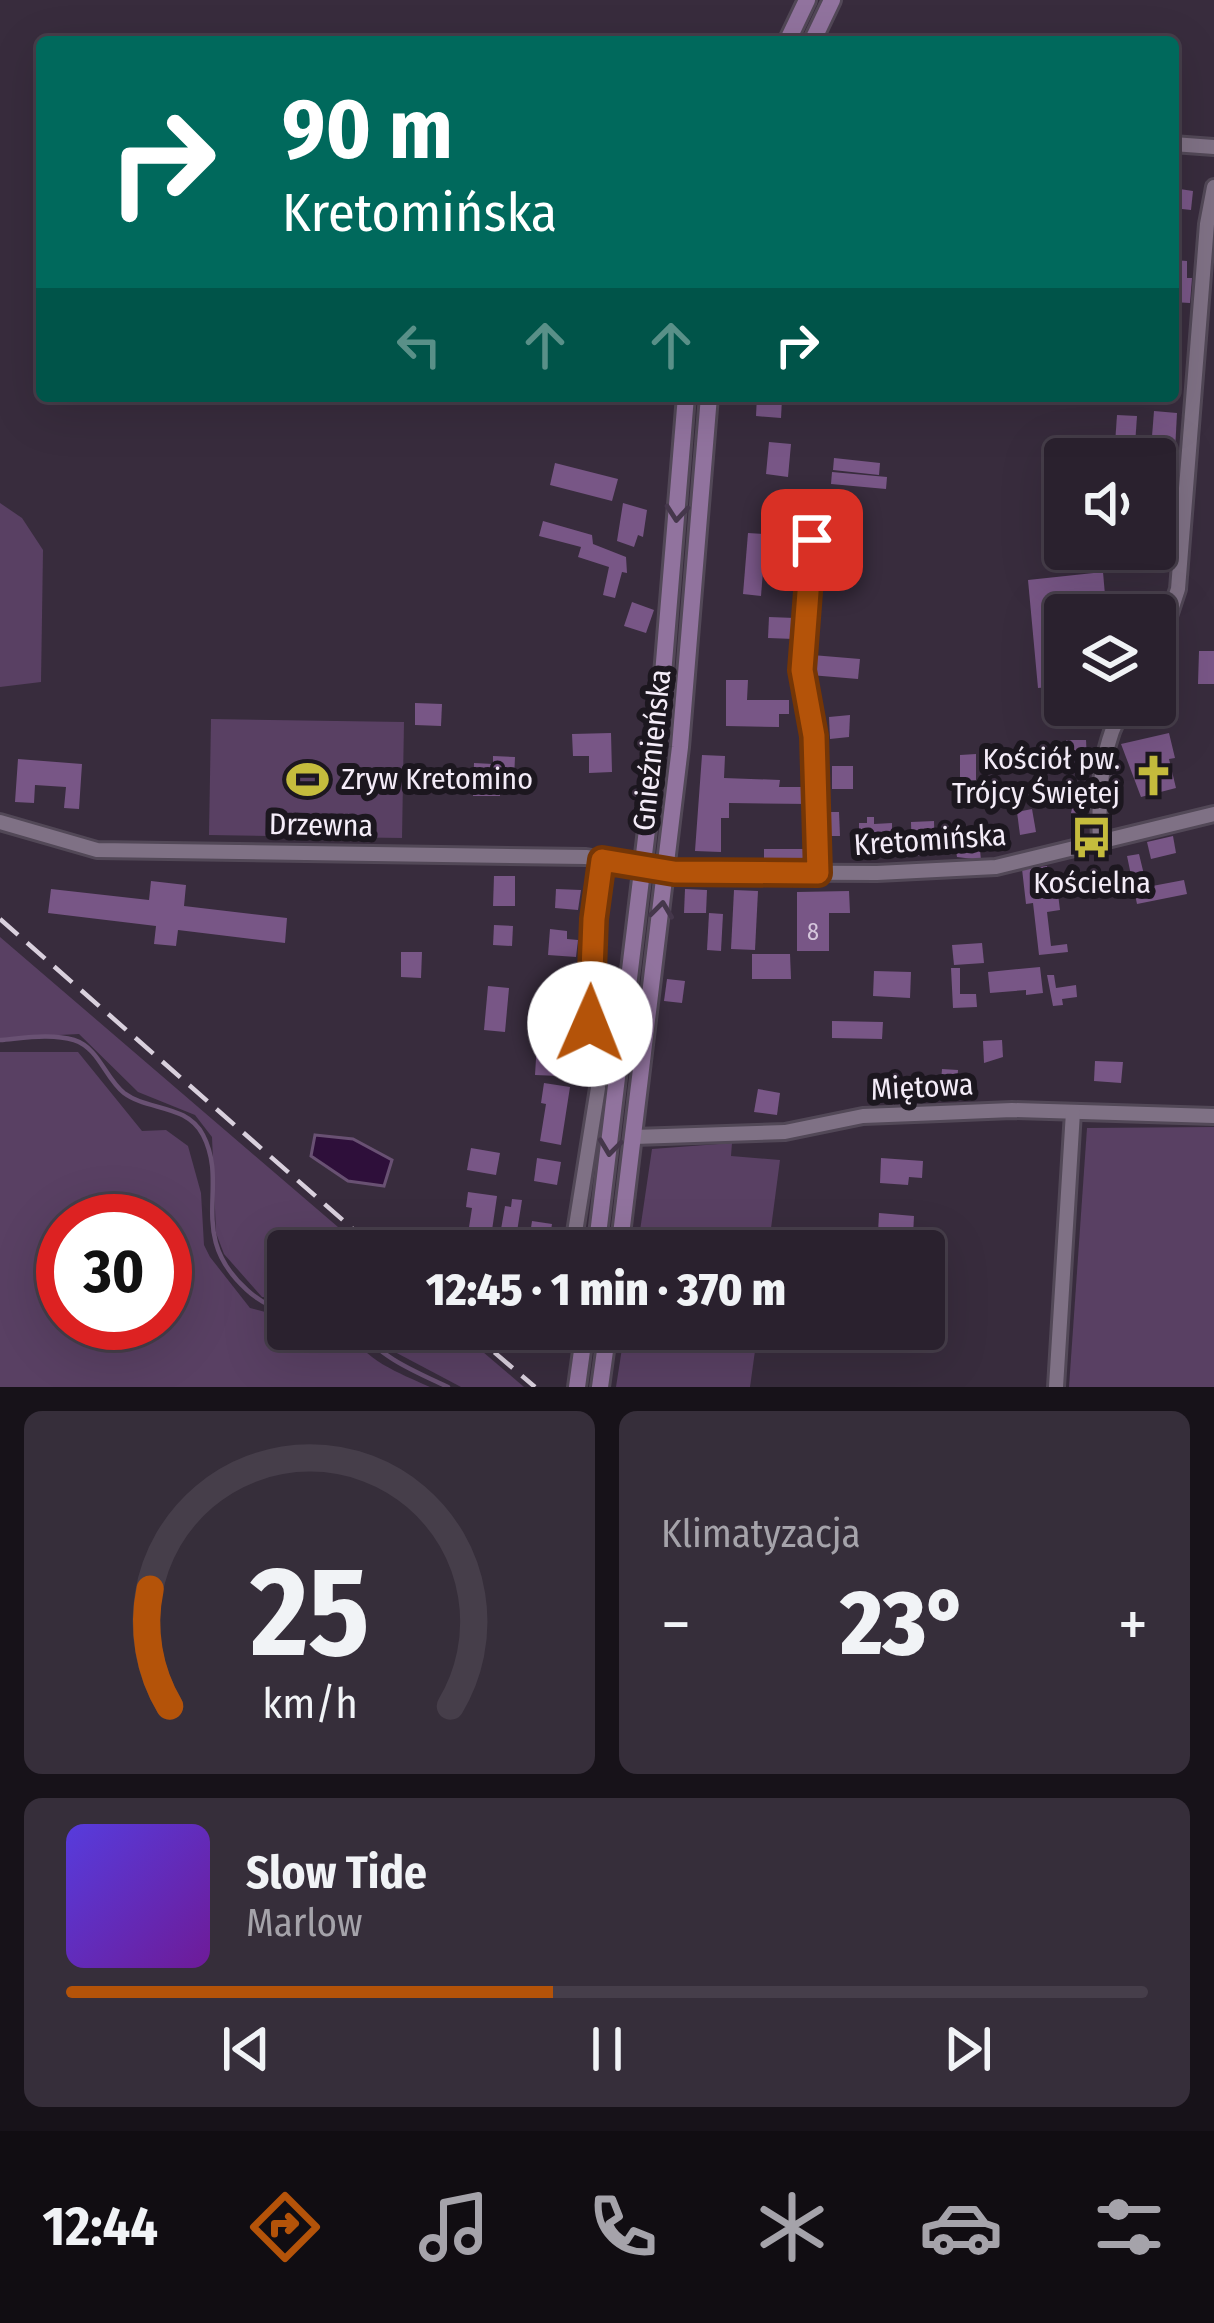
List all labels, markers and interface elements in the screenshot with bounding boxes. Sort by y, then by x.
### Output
text: 90 m [282,79,453,180]
icon: right [84,84,240,240]
text: Kretomińska [282,181,557,245]
icon: left [386,312,452,378]
icon: ahead [512,312,578,378]
icon: ahead [638,312,704,378]
icon: right [764,312,830,378]
map controls [1044,438,1176,726]
button: sound [1044,438,1176,570]
pin [761,489,863,591]
one-way arrow [664,504,690,523]
icon: arrive [779,507,845,573]
button: layers [1044,594,1176,726]
street label: Gnieźnieńska [626,668,678,832]
place label: Kościół pw. Trójcy Świętej [952,741,1120,811]
church icon: Kościół pw. Trójcy Świętej [1131,753,1177,799]
sports icon: Zryw Kretomino [284,756,330,802]
place label: Zryw Kretomino [341,761,533,797]
street label: Drzewna [269,806,373,844]
bus stop icon: Kościelna [1069,814,1115,860]
street label: Kretomińska [852,817,1008,863]
place label: Kościelna [1033,865,1151,901]
one-way arrow [648,900,674,920]
house number: 8 [807,918,819,946]
position arrow [527,961,653,1087]
street label: Miętowa [870,1066,974,1108]
one-way arrow [597,1137,623,1157]
speed limit sign: 30 [36,1194,192,1350]
text: 12:45 · 1 min · 370 m [426,1263,786,1317]
text: Klimatyzacja [661,1511,861,1557]
text: 25 [249,1538,369,1688]
text: 23° [841,1570,968,1678]
text: − [661,1585,691,1664]
text: + [1118,1585,1148,1664]
text: km/h [262,1677,357,1728]
text: Slow Tide [246,1846,427,1900]
text: Marlow [246,1900,363,1946]
icon: previous [213,2016,279,2082]
icon: pause [574,2016,640,2082]
icon: next [935,2016,1001,2082]
icon: directions [243,2185,327,2269]
icon: music [412,2185,496,2269]
icon: phone [581,2185,665,2269]
icon: climate [750,2185,834,2269]
icon: car [919,2185,1003,2269]
icon: filters [1087,2185,1171,2269]
text: 12:44 [42,2195,158,2259]

